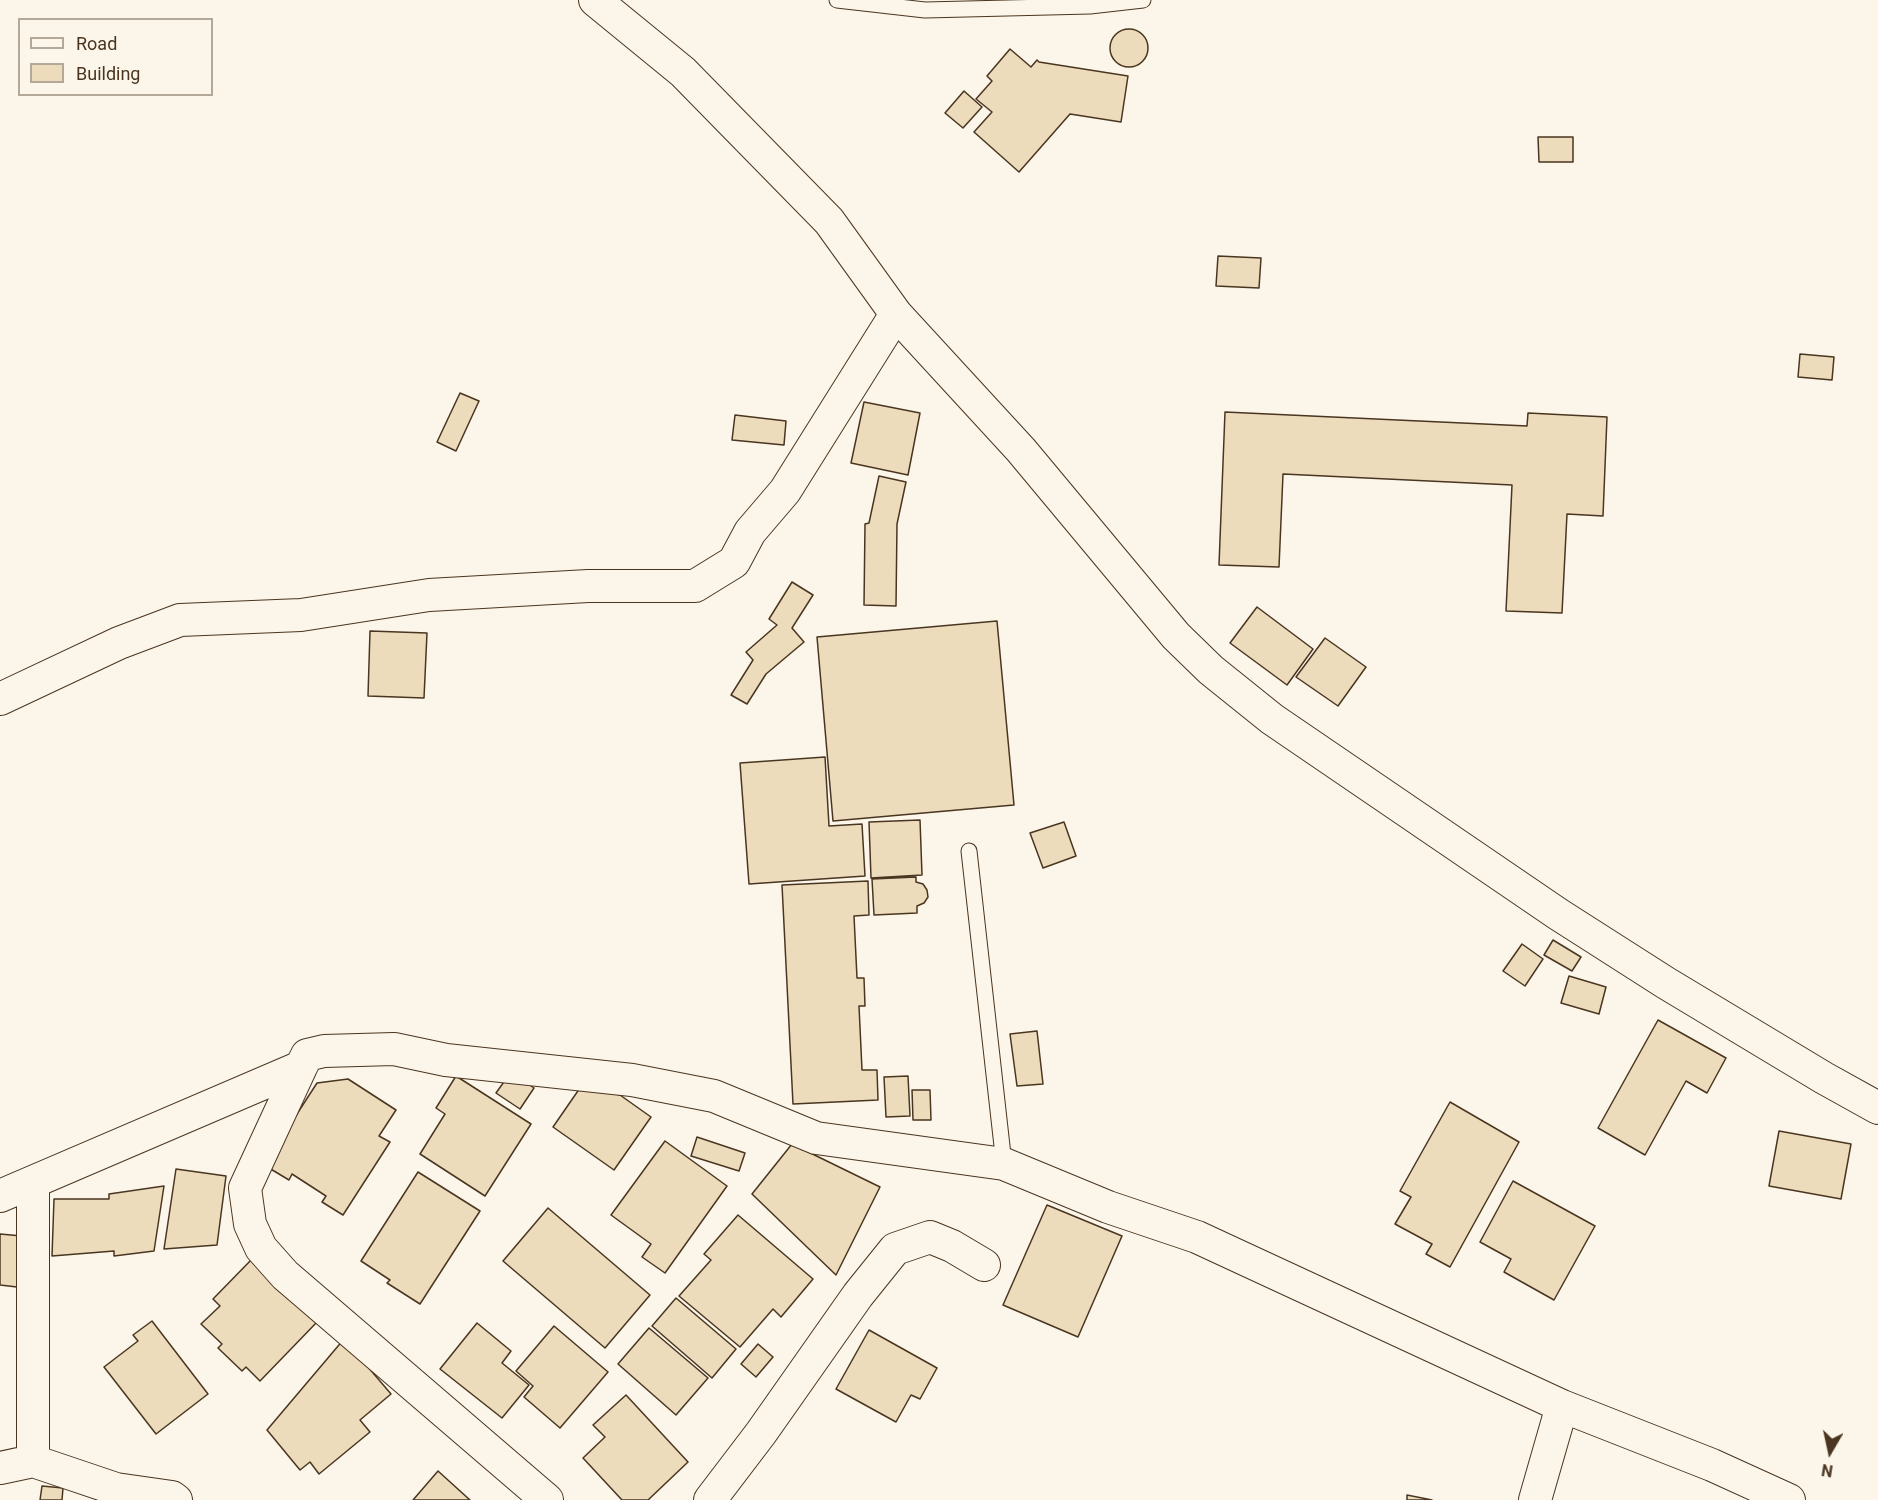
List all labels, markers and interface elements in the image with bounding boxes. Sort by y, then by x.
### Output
legend [18,18,213,96]
text: Road [76,33,117,54]
text: Building [76,63,140,84]
north arrow [1800,1422,1860,1482]
text: N [1820,1460,1834,1481]

